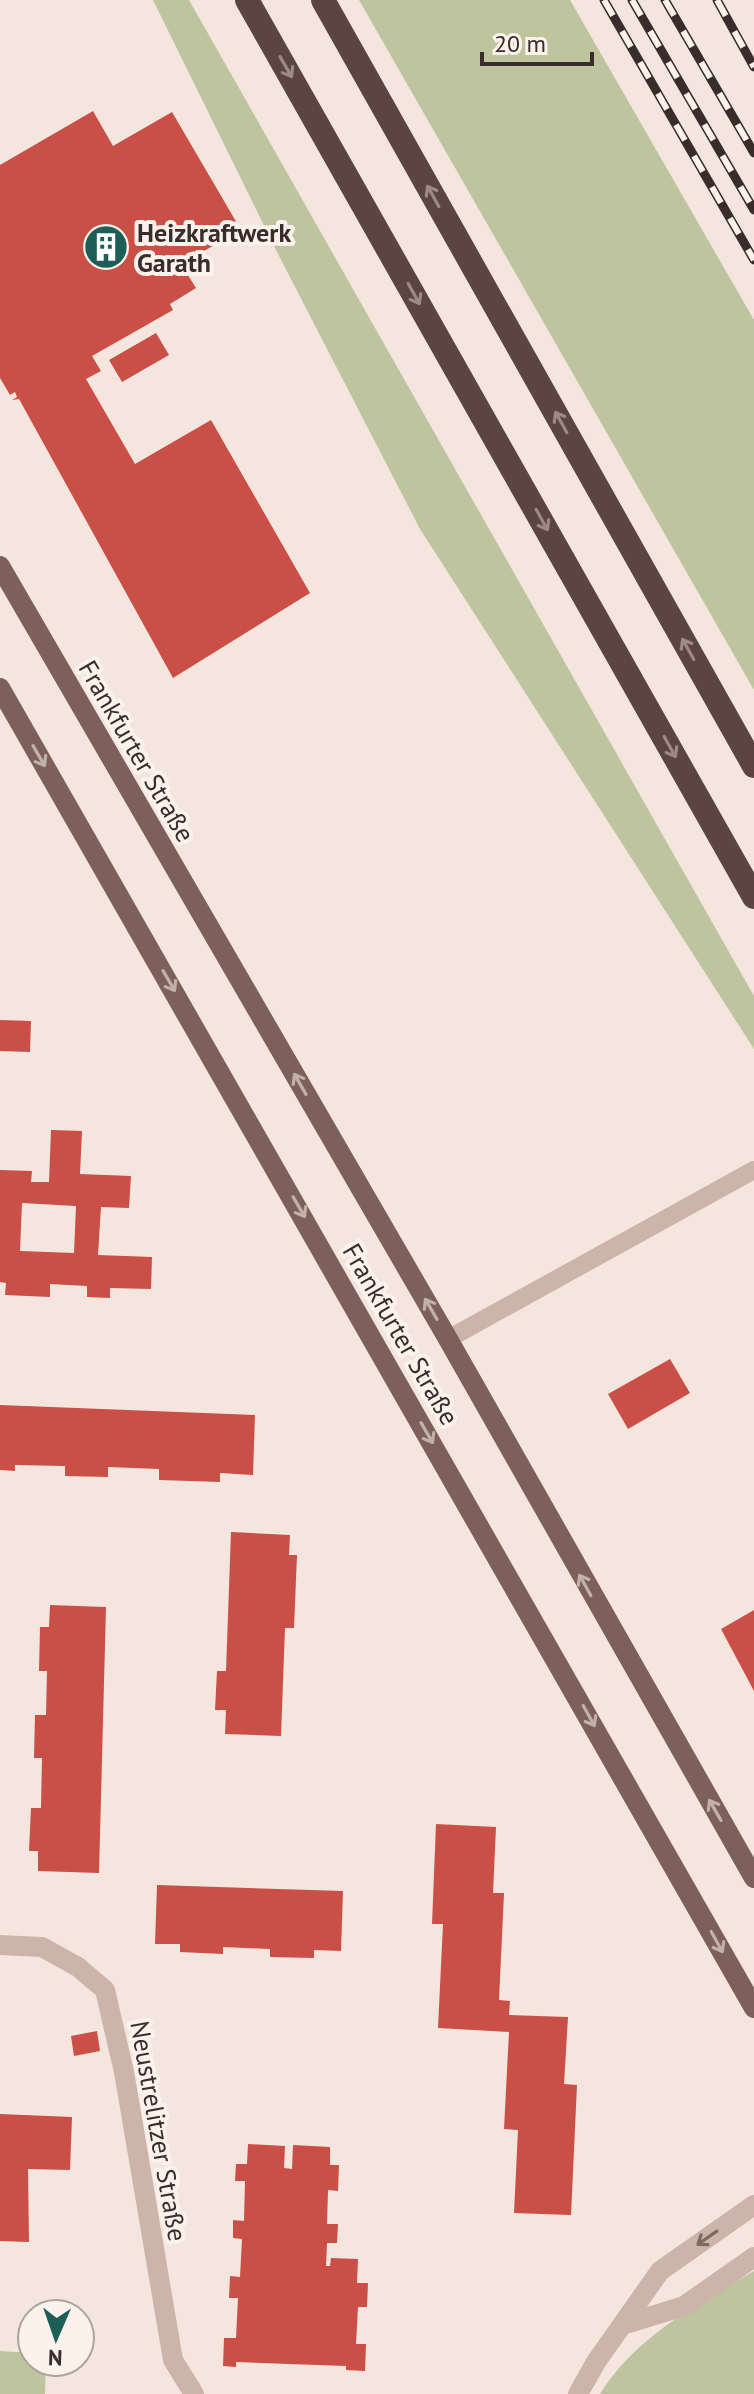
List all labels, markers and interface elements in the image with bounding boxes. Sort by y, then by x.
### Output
scale bar [482,16,592,66]
text: 20 m [494,28,546,59]
one-way arrow [279,56,295,79]
one-way arrow [425,185,441,208]
place label: Heizkraftwerk Garath [137,216,291,279]
building icon: Heizkraftwerk Garath [82,223,130,271]
one-way arrow [406,282,422,305]
one-way arrow [553,411,568,435]
one-way arrow [535,508,550,532]
one-way arrow [680,638,696,661]
street label: Frankfurter Straße [72,654,202,848]
one-way arrow [662,735,678,758]
one-way arrow [31,744,47,767]
one-way arrow [161,969,177,992]
one-way arrow [292,1073,307,1097]
one-way arrow [291,1194,307,1218]
street label: Frankfurter Straße [336,1237,466,1431]
one-way arrow [423,1298,439,1321]
one-way arrow [420,1420,435,1444]
one-way arrow [577,1574,593,1597]
one-way arrow [581,1704,597,1727]
one-way arrow [707,1799,722,1823]
one-way arrow [709,1930,725,1953]
street label: Neustrelitzer Straße [123,2018,195,2244]
one-way arrow [697,2229,718,2246]
north arrow [16,2298,96,2378]
text: N [48,2344,63,2372]

